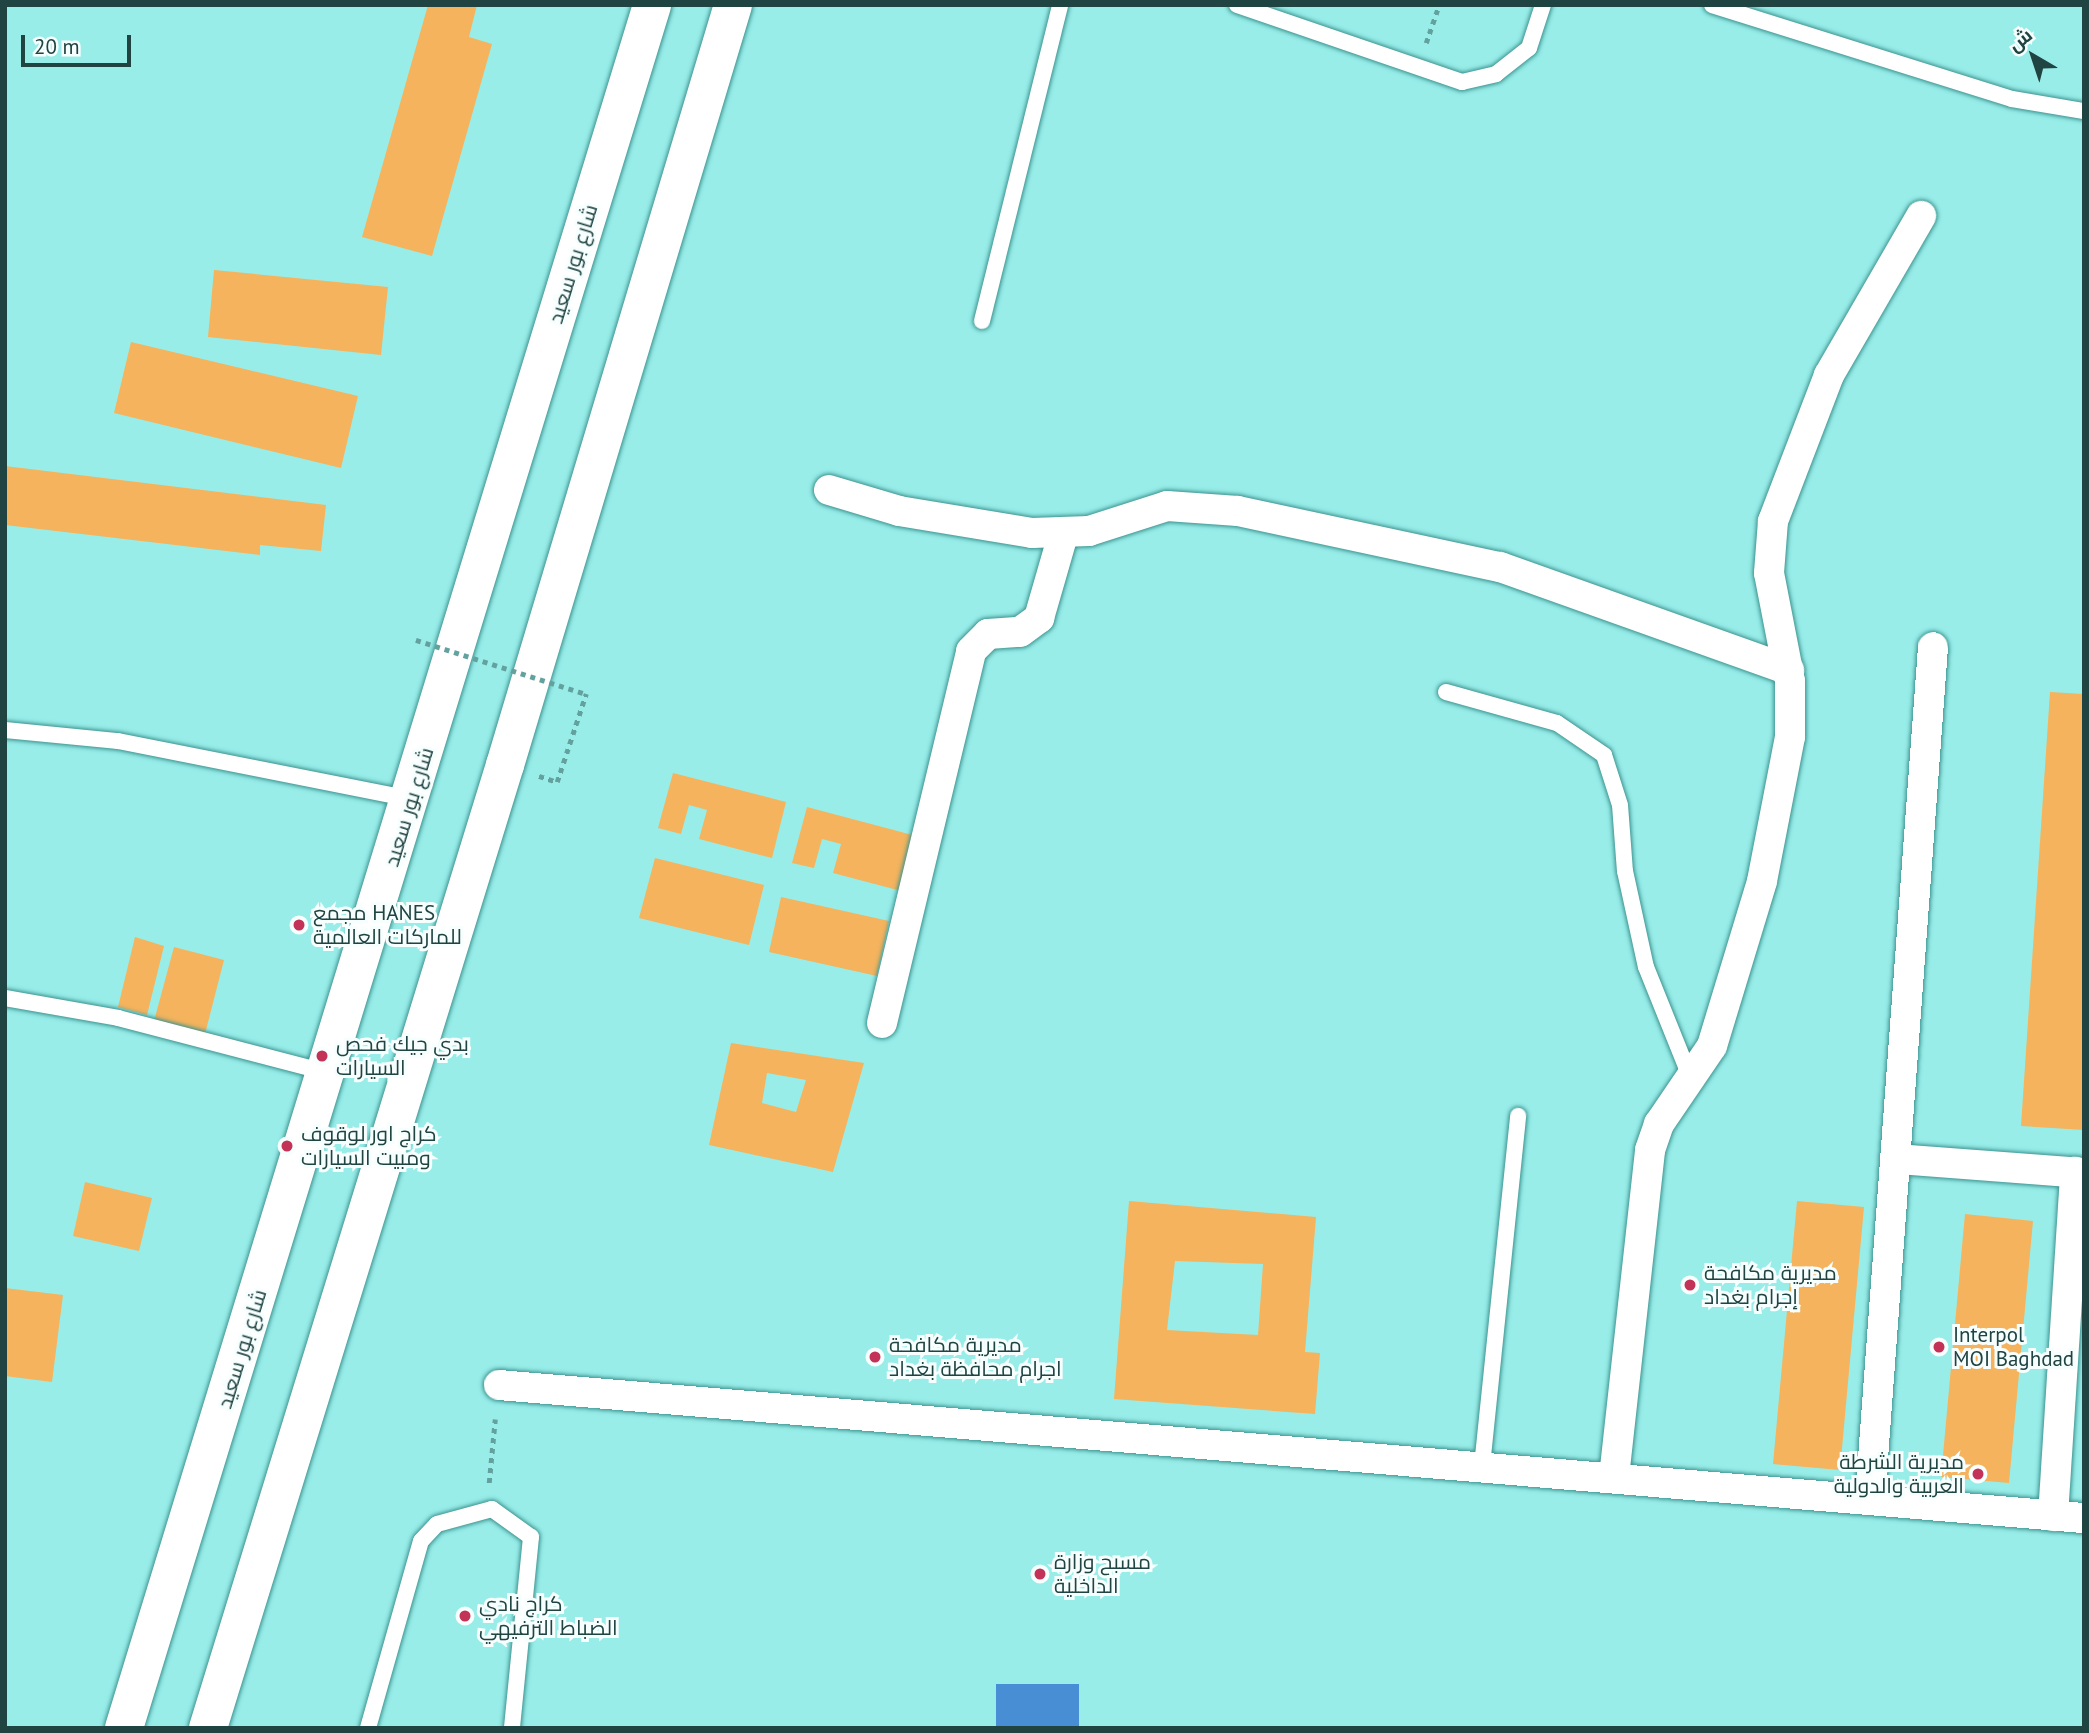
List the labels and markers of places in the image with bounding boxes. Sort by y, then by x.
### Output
place label: مجمع HANES للماركات العالمية [313,900,462,950]
marker: مجمع HANES للماركات العالمية [291,917,307,933]
place label: بدي جيك فحص السيارات [336,1031,469,1081]
marker: بدي جيك فحص السيارات [314,1048,330,1064]
place label: كراج اور لوقوف ومبيت السيارات [301,1121,437,1171]
marker: كراج اور لوقوف ومبيت السيارات [279,1138,295,1154]
place label: مديرية مكافحة إجرام بغداد [1704,1260,1837,1310]
marker: مديرية مكافحة إجرام بغداد [1682,1277,1698,1293]
place label: Interpol MOI Baghdad [1953,1322,2074,1372]
place label: مديرية مكافحة اجرام محافظة بغداد [889,1332,1062,1382]
marker: Interpol MOI Baghdad [1931,1339,1947,1355]
marker: مديرية مكافحة اجرام محافظة بغداد [867,1349,883,1365]
place label: مديرية الشرطة العربية والدولية [1834,1449,1964,1499]
marker: مديرية الشرطة العربية والدولية [1970,1466,1986,1482]
place label: مسبح وزارة الداخلية [1054,1549,1151,1599]
marker: مسبح وزارة الداخلية [1032,1566,1048,1582]
place label: كراج نادي الضباط الترفيهي [479,1591,618,1641]
marker: كراج نادي الضباط الترفيهي [457,1608,473,1624]

